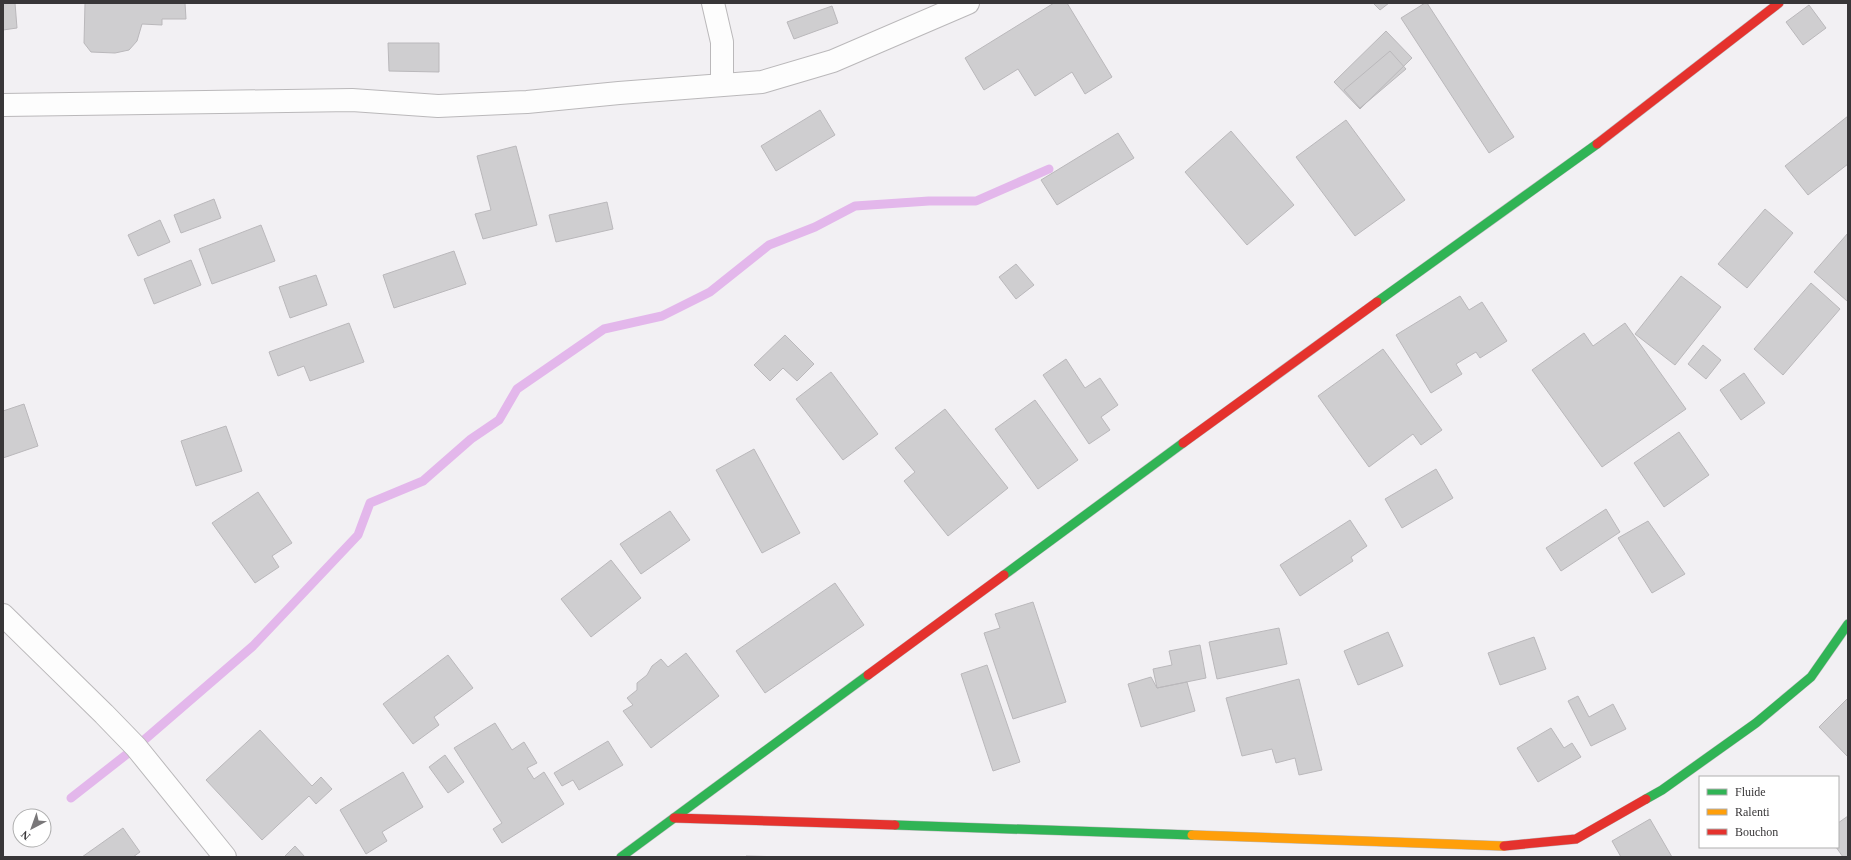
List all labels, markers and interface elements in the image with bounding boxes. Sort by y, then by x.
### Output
legend [1699,776,1839,848]
text: Fluide [1735,785,1766,799]
text: Ralenti [1735,805,1770,819]
north arrow [12,808,52,848]
text: Bouchon [1735,825,1778,839]
text: N [18,828,32,843]

